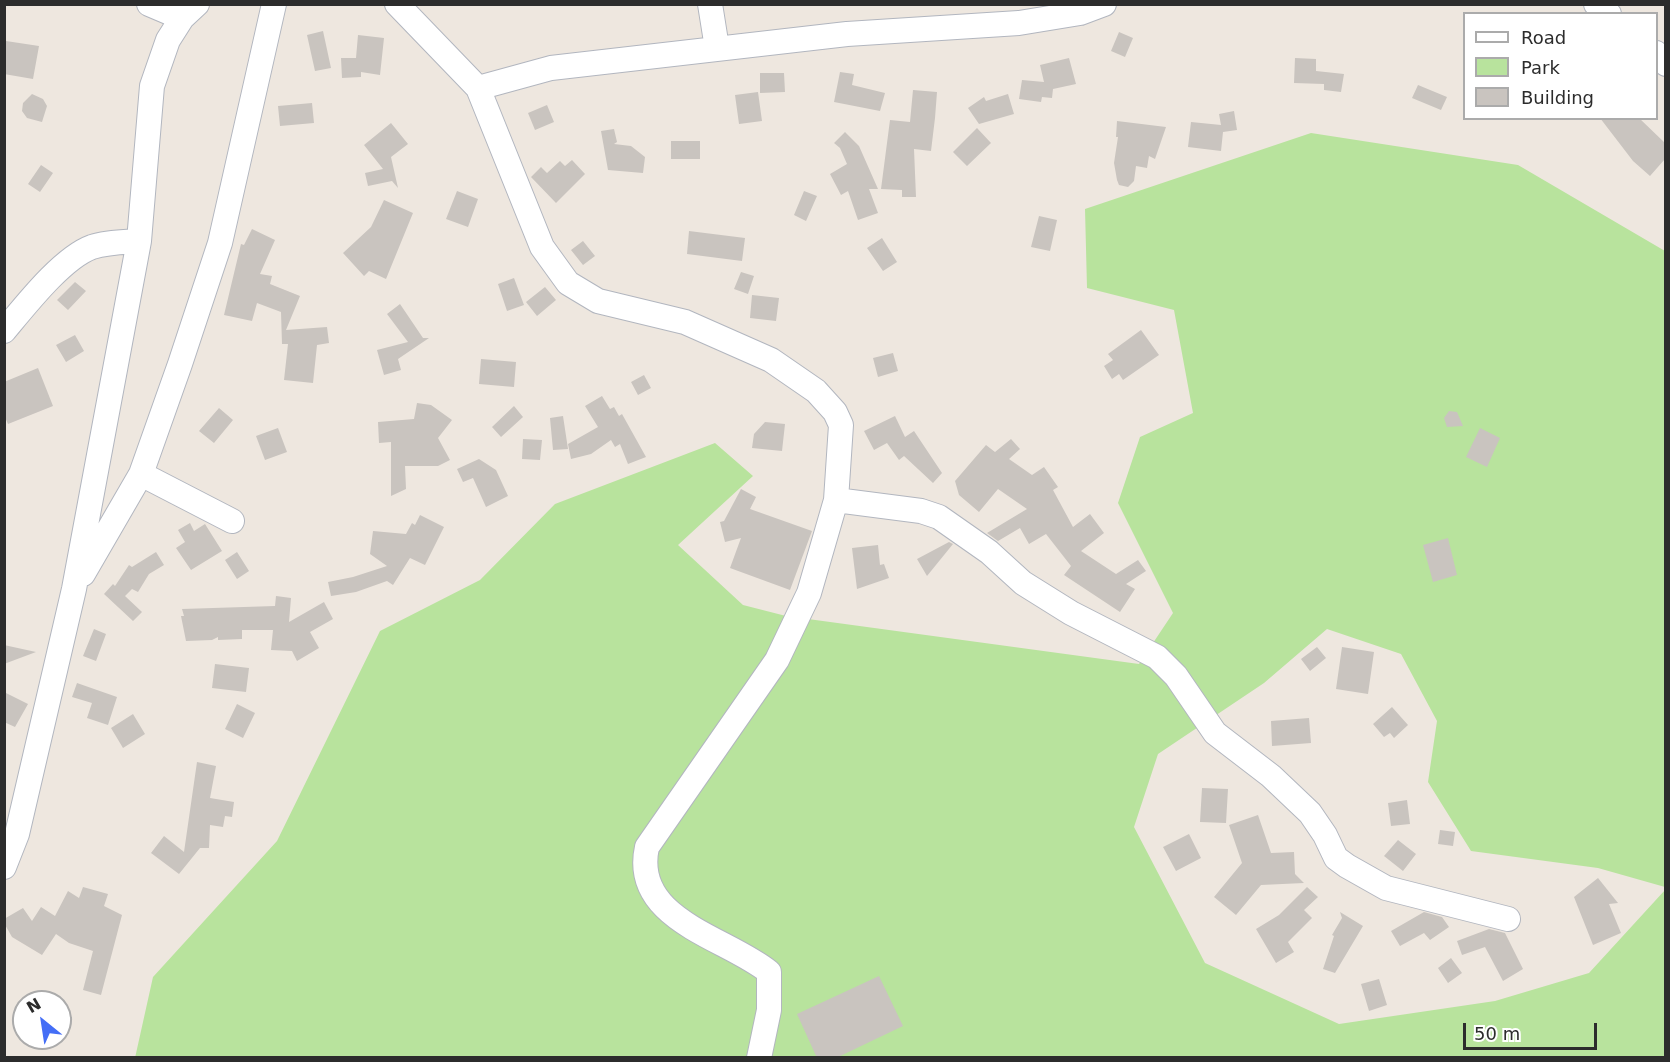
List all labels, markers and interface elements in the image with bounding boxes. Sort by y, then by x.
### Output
legend [1463,12,1658,120]
text: Road [1521,27,1566,48]
text: Park [1521,57,1560,78]
text: Building [1521,87,1594,108]
north arrow [12,990,72,1050]
text: N [23,994,44,1017]
scale bar [1466,1011,1600,1049]
text: 50 m [1474,1023,1520,1044]

